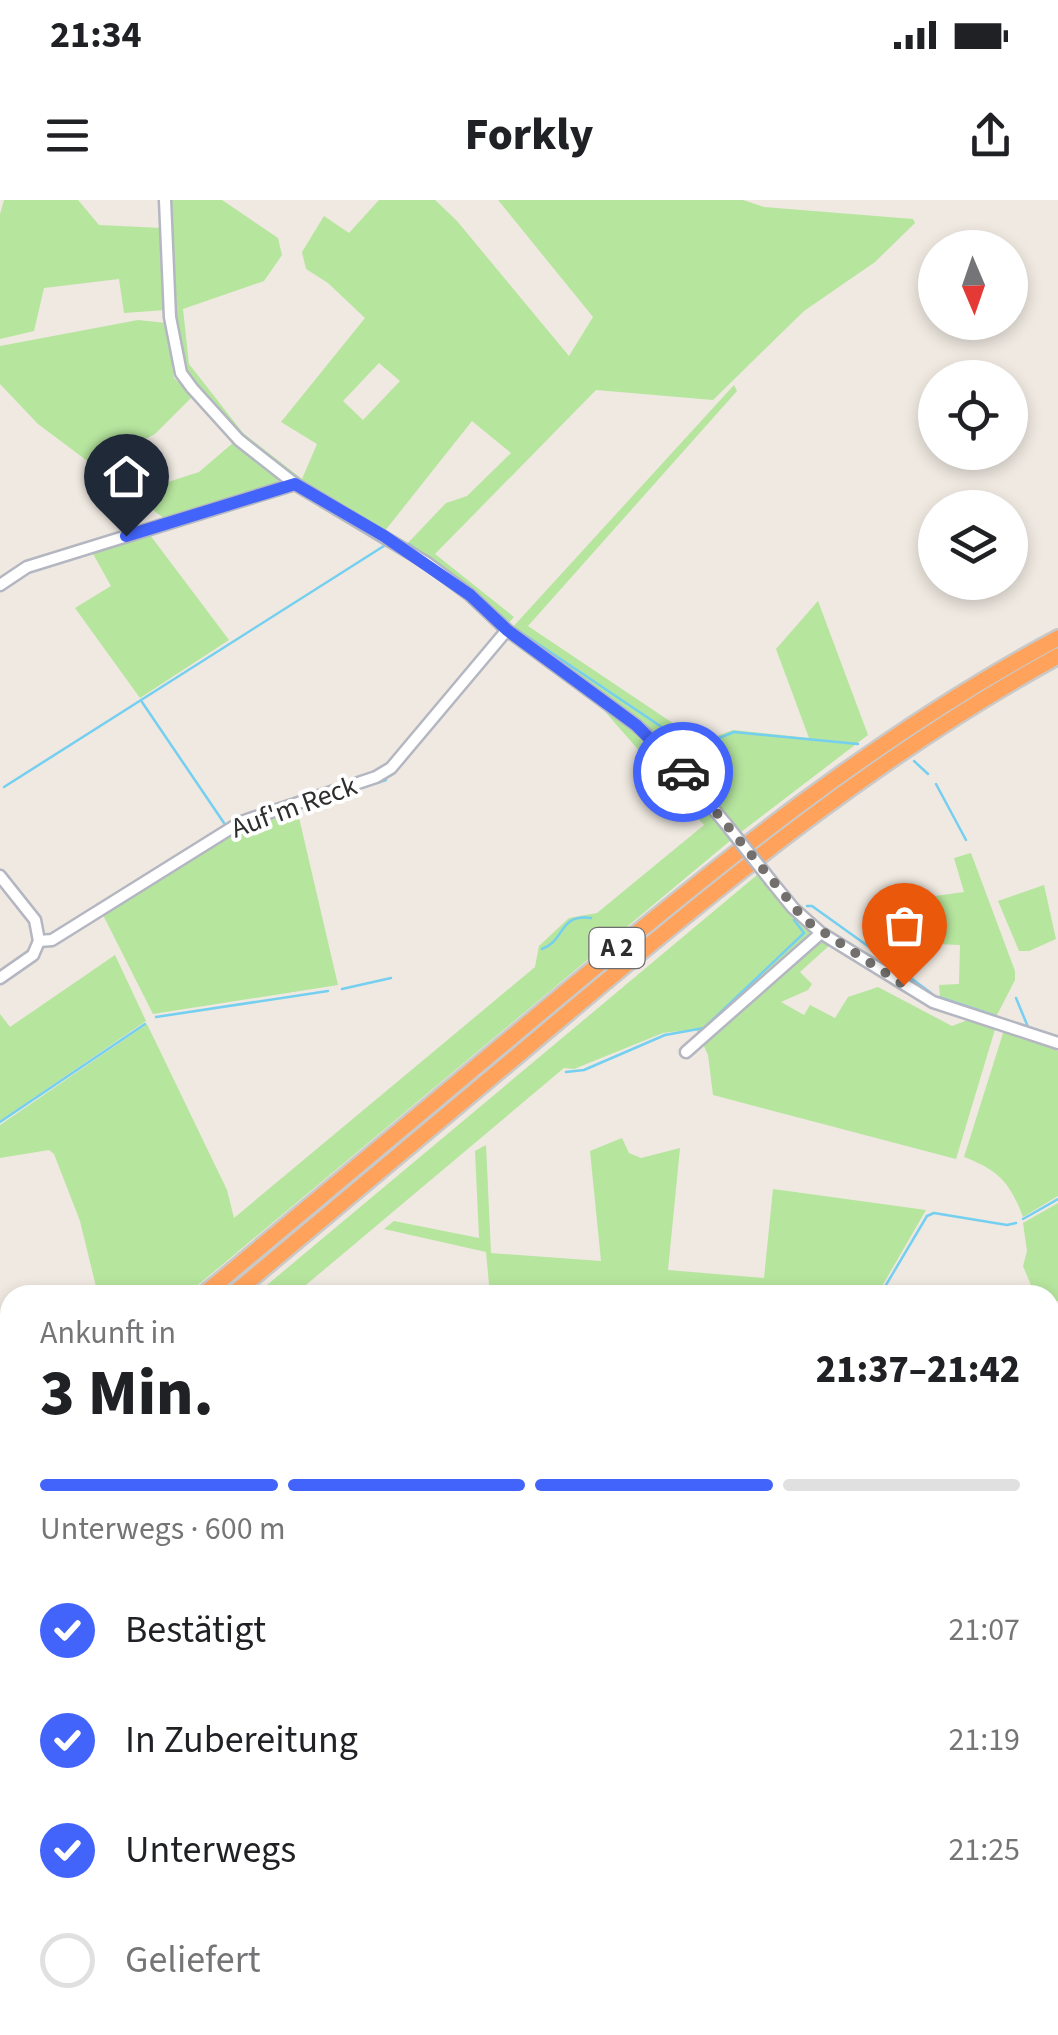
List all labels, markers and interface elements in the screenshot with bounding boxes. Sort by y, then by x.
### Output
text: 21:34 [50,8,142,62]
text: Forkly [465,103,593,167]
icon: menu [40,108,95,163]
icon: share [963,108,1018,163]
north arrow [918,230,1028,340]
map controls [918,230,1028,600]
button: locate [918,360,1028,470]
pin [84,434,169,537]
icon: home [99,449,154,504]
button: layers [918,490,1028,600]
courier [633,722,733,822]
icon: car [656,745,711,800]
street label: Auf'm Reck [225,766,363,848]
pin [862,883,947,986]
icon: bag [877,898,932,953]
road number: A 2 [590,928,644,968]
text: Ankunft in [40,1310,176,1356]
text: 21:37–21:42 [816,1343,1020,1397]
text: 3 Min. [40,1347,214,1440]
text: Unterwegs · 600 m [40,1506,286,1552]
icon: check [40,1603,95,1658]
text: Bestätigt [125,1603,266,1657]
text: 21:07 [948,1607,1020,1653]
icon: check [40,1713,95,1768]
text: In Zubereitung [125,1713,358,1767]
text: 21:19 [948,1717,1020,1763]
icon: check [40,1823,95,1878]
text: Unterwegs [125,1823,296,1877]
text: 21:25 [948,1827,1020,1873]
text: Geliefert [125,1933,261,1987]

